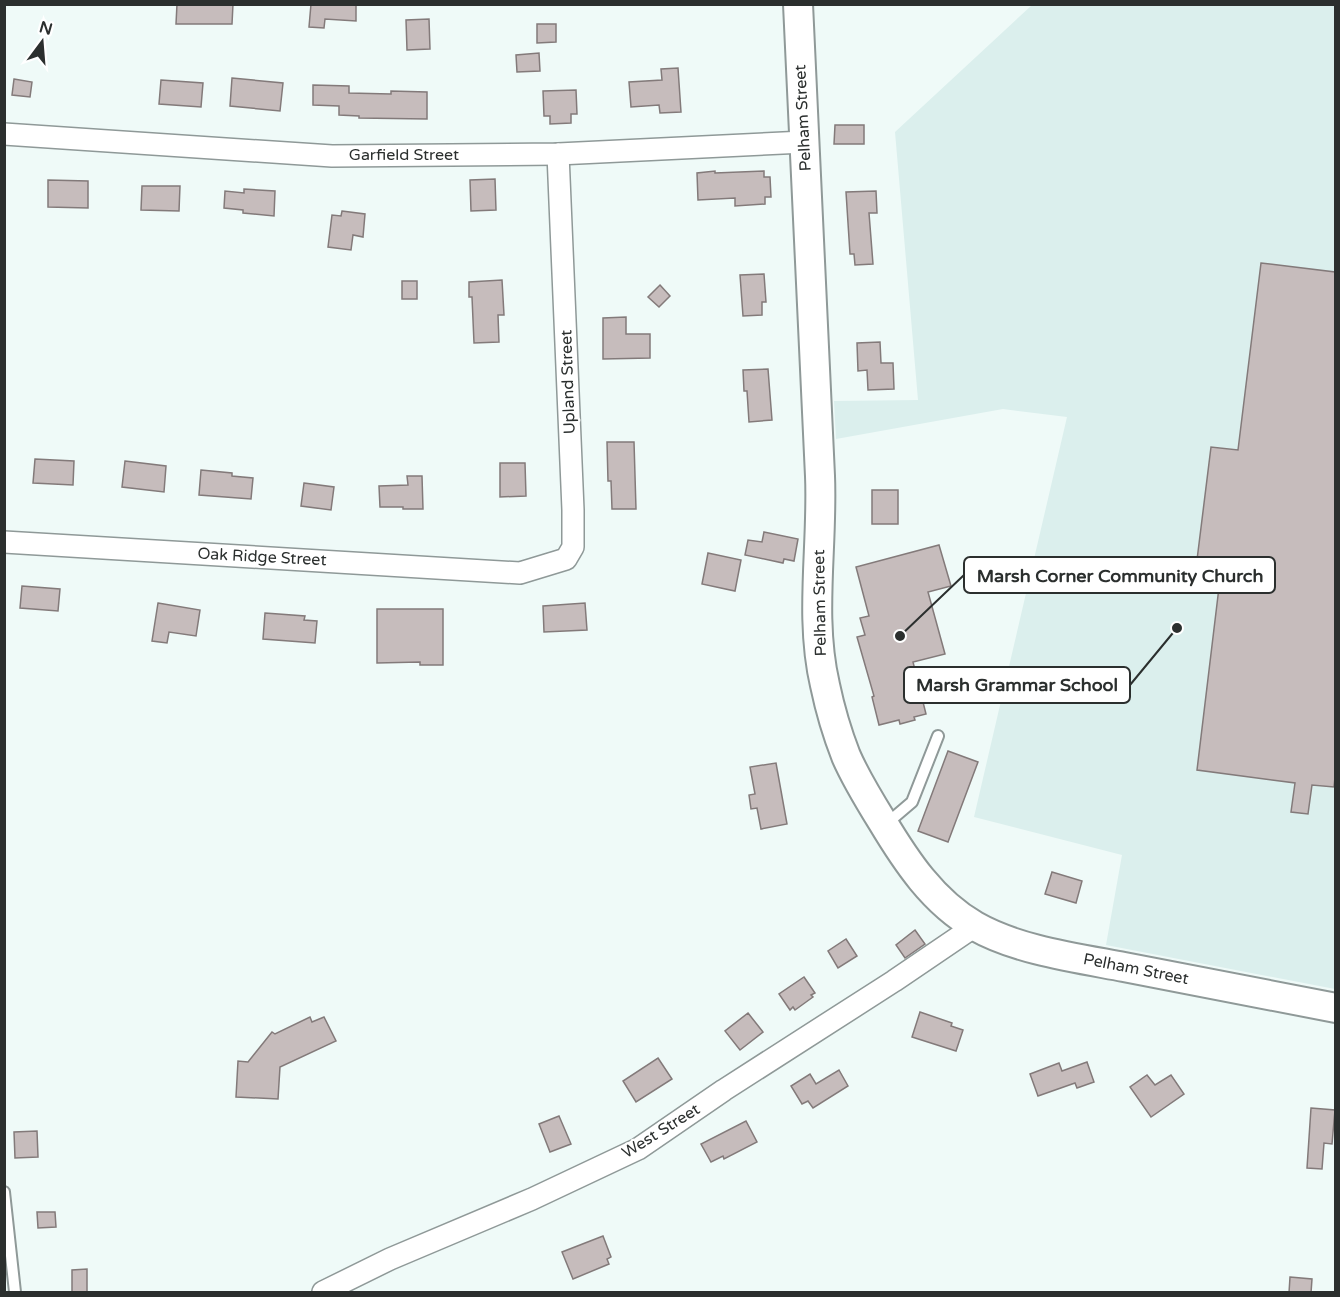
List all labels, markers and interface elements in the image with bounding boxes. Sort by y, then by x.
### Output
north arrow [12,12,72,72]
text: N [37,17,55,40]
street label: Pelham Street [790,64,816,172]
street label: Garfield Street [349,145,459,165]
street label: Upland Street [556,329,580,435]
street label: Oak Ridge Street [197,544,327,570]
street label: Pelham Street [809,549,831,657]
callout: Marsh Corner Community Church [964,557,1275,593]
text: Marsh Corner Community Church [977,565,1263,587]
callout: Marsh Grammar School [904,667,1130,703]
text: Marsh Grammar School [916,674,1118,696]
street label: Pelham Street [1082,949,1190,989]
street label: West Street [618,1099,704,1163]

